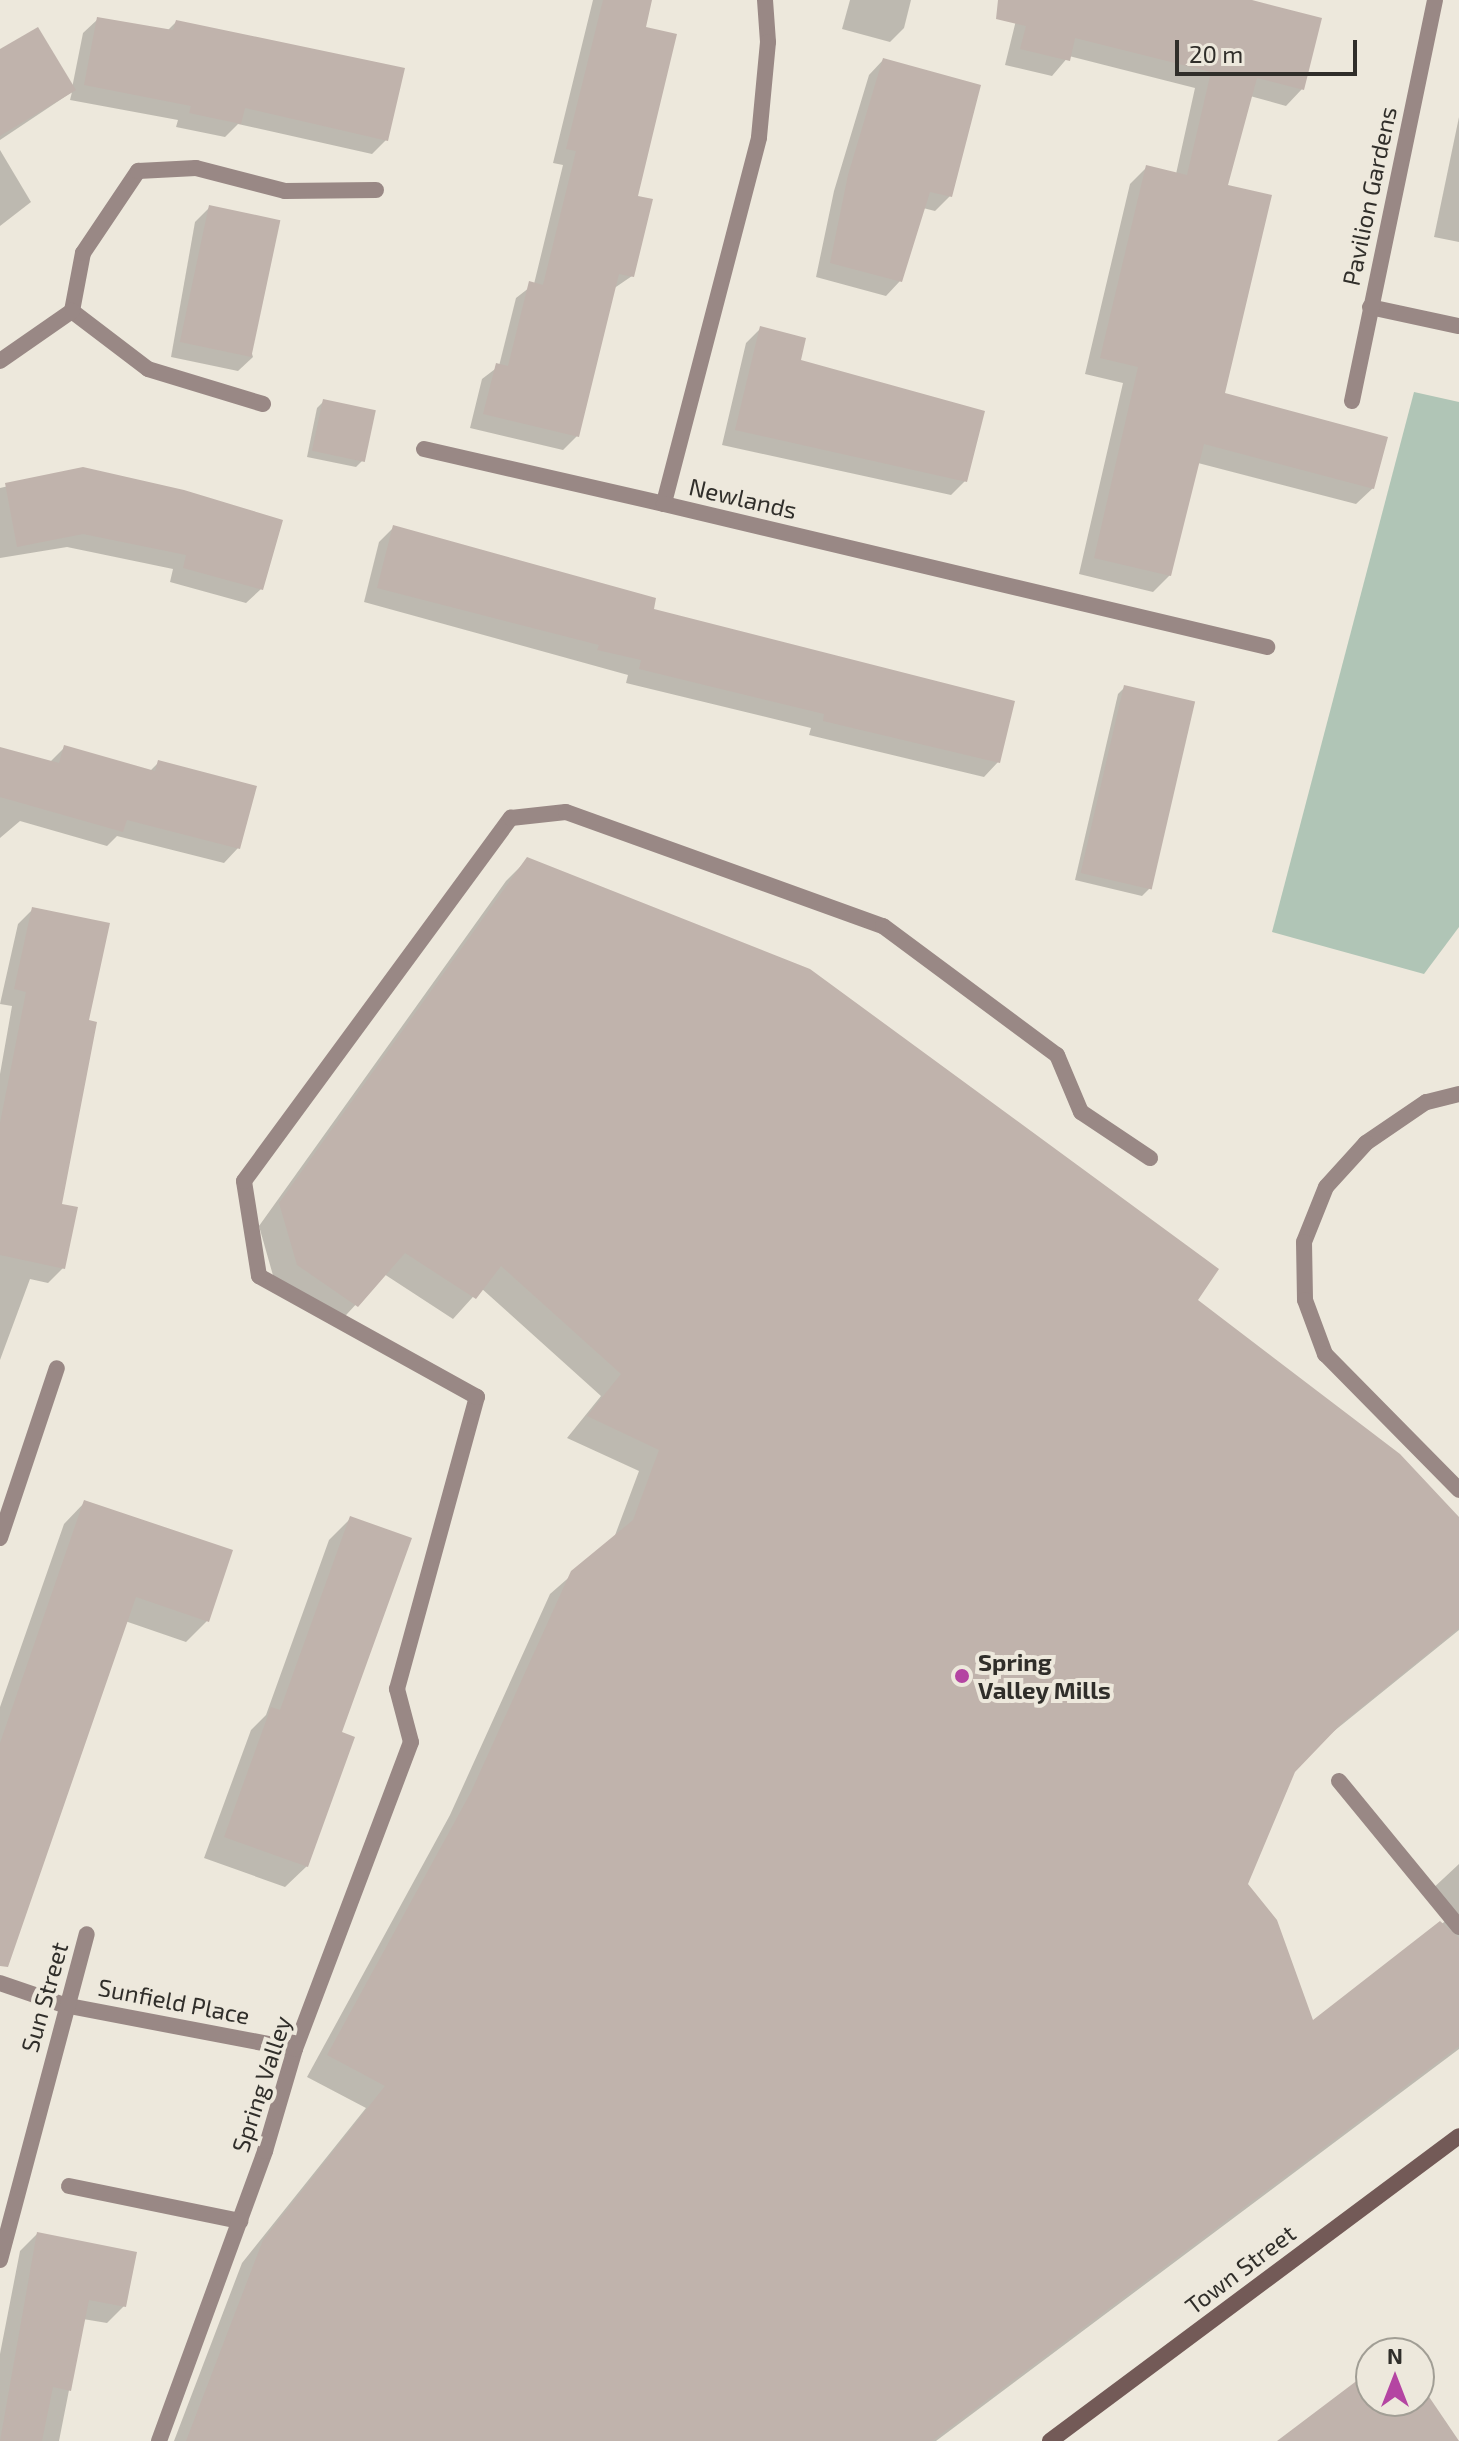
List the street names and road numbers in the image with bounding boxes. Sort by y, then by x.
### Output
street label: Pavilion Gardens [1336,104,1402,288]
street label: Newlands [686,472,800,524]
street label: Sun Street [15,1939,73,2055]
street label: Sunfield Place [96,1972,252,2030]
street label: Spring Valley [225,2012,297,2156]
street label: Town Street [1179,2218,1301,2320]

